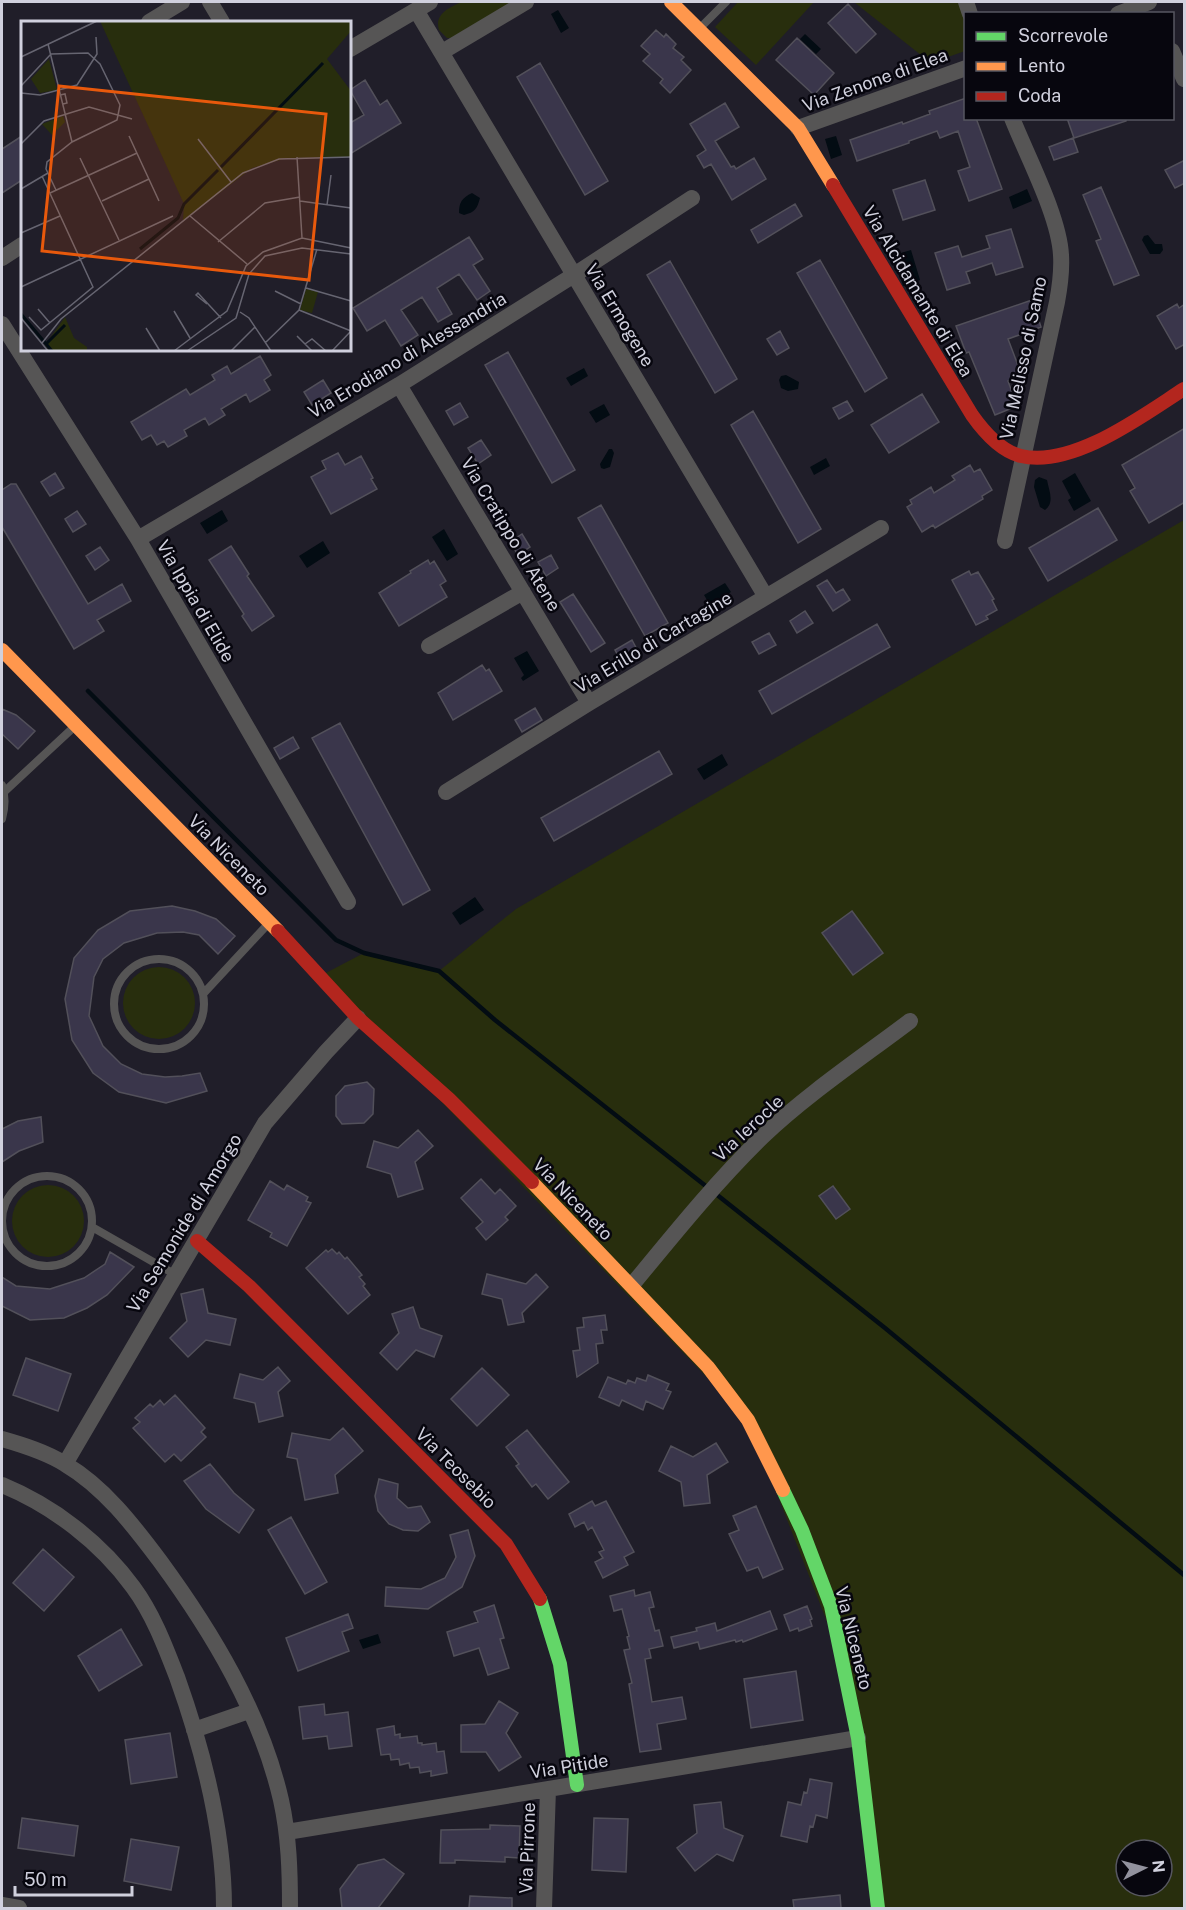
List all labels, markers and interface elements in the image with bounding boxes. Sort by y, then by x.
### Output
legend [964,12,1174,120]
inset map [21,21,351,351]
text: Scorrevole [1018,25,1108,46]
street label: Via Zenone di Elea [799,44,951,116]
text: Lento [1018,55,1065,76]
text: Coda [1018,85,1061,106]
street label: Via Alcidamante di Elea [859,202,977,380]
street label: Via Ermogene [581,260,659,370]
street label: Via Melisso di Samo [995,274,1051,442]
street label: Via Erodiano di Alessandria [304,287,510,423]
street label: Via Cratippo di Atene [457,453,565,615]
street label: Via Ippia di Elide [153,536,239,666]
street label: Via Erillo di Cartagine [571,587,735,697]
street label: Via Niceneto [184,810,274,900]
street label: Via Ierocle [709,1090,787,1166]
street label: Via Semonide di Amorgo [122,1130,246,1316]
street label: Via Niceneto [529,1154,617,1244]
street label: Via Teosebio [411,1423,501,1513]
street label: Via Niceneto [831,1584,877,1692]
street label: Via Pitide [528,1749,610,1783]
street label: Via Pirrone [515,1802,539,1894]
north arrow [1114,1838,1174,1898]
scale bar [15,1859,132,1897]
text: N [1148,1859,1169,1874]
text: 50 m [24,1869,67,1890]

